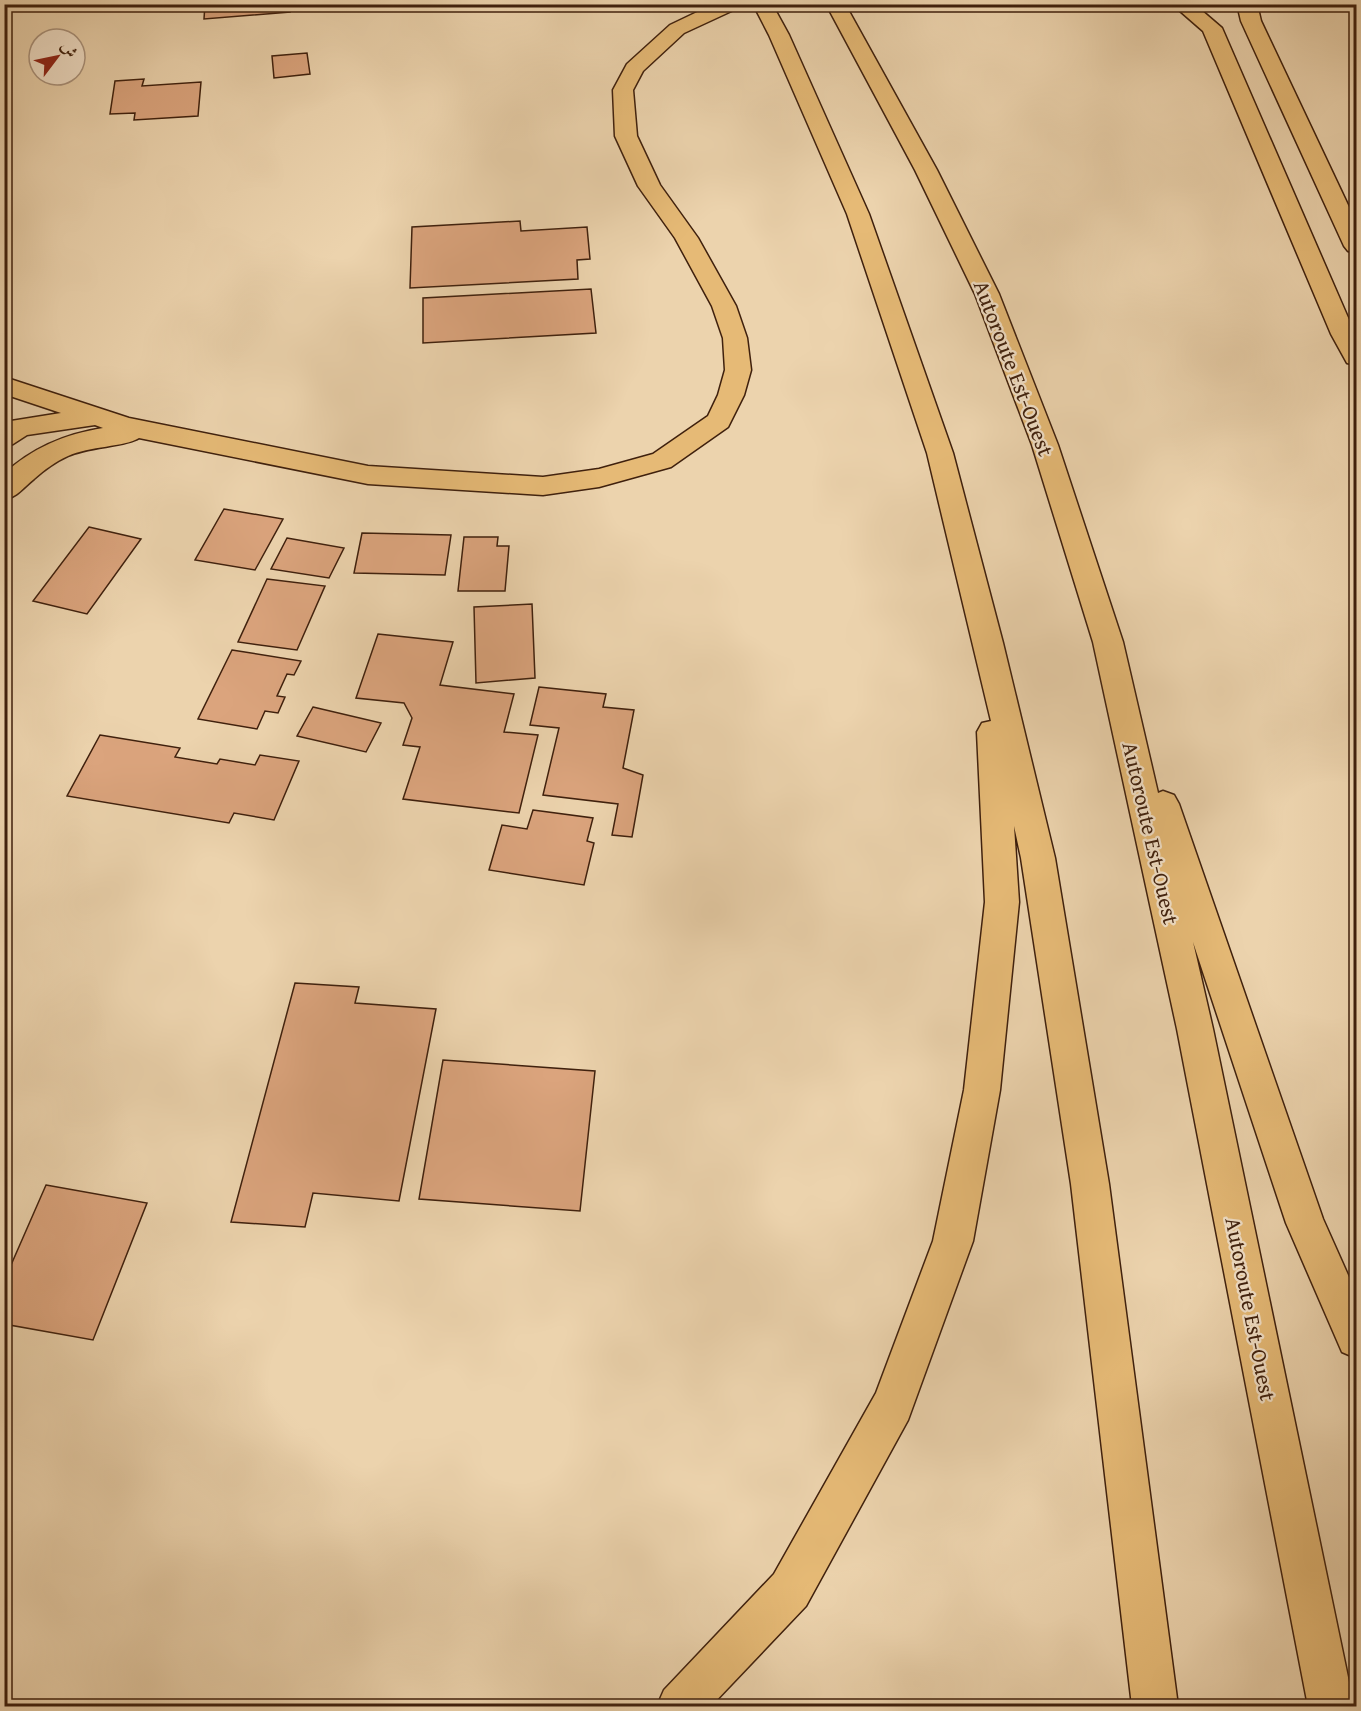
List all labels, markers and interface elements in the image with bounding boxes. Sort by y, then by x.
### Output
north arrow [27,27,87,87]
text: ش [55,36,84,62]
street label: Autoroute Est-Ouest [966,275,1062,461]
street label: Autoroute Est-Ouest [1114,739,1188,928]
street label: Autoroute Est-Ouest [1218,1215,1285,1404]

